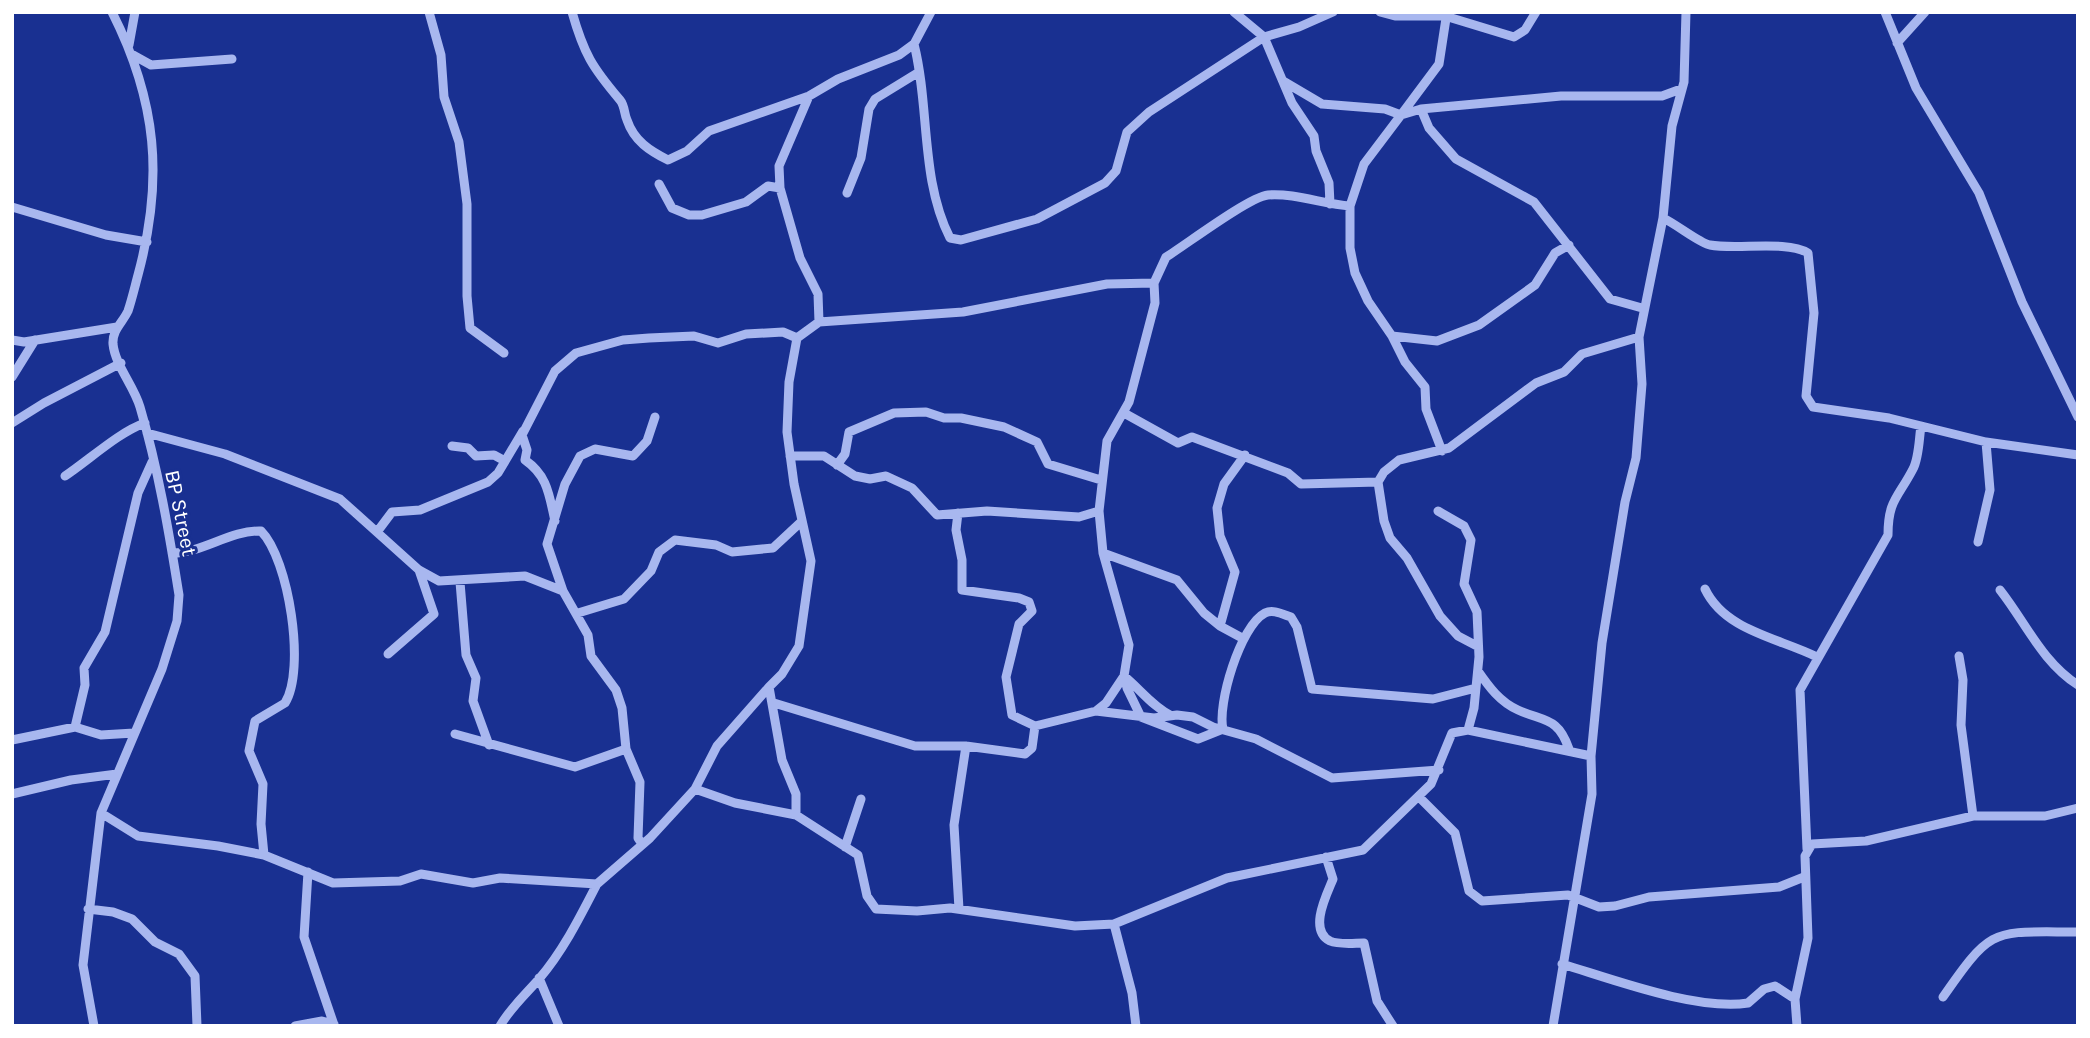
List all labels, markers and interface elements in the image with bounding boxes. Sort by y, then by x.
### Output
street label: BP Street [160,468,202,558]

